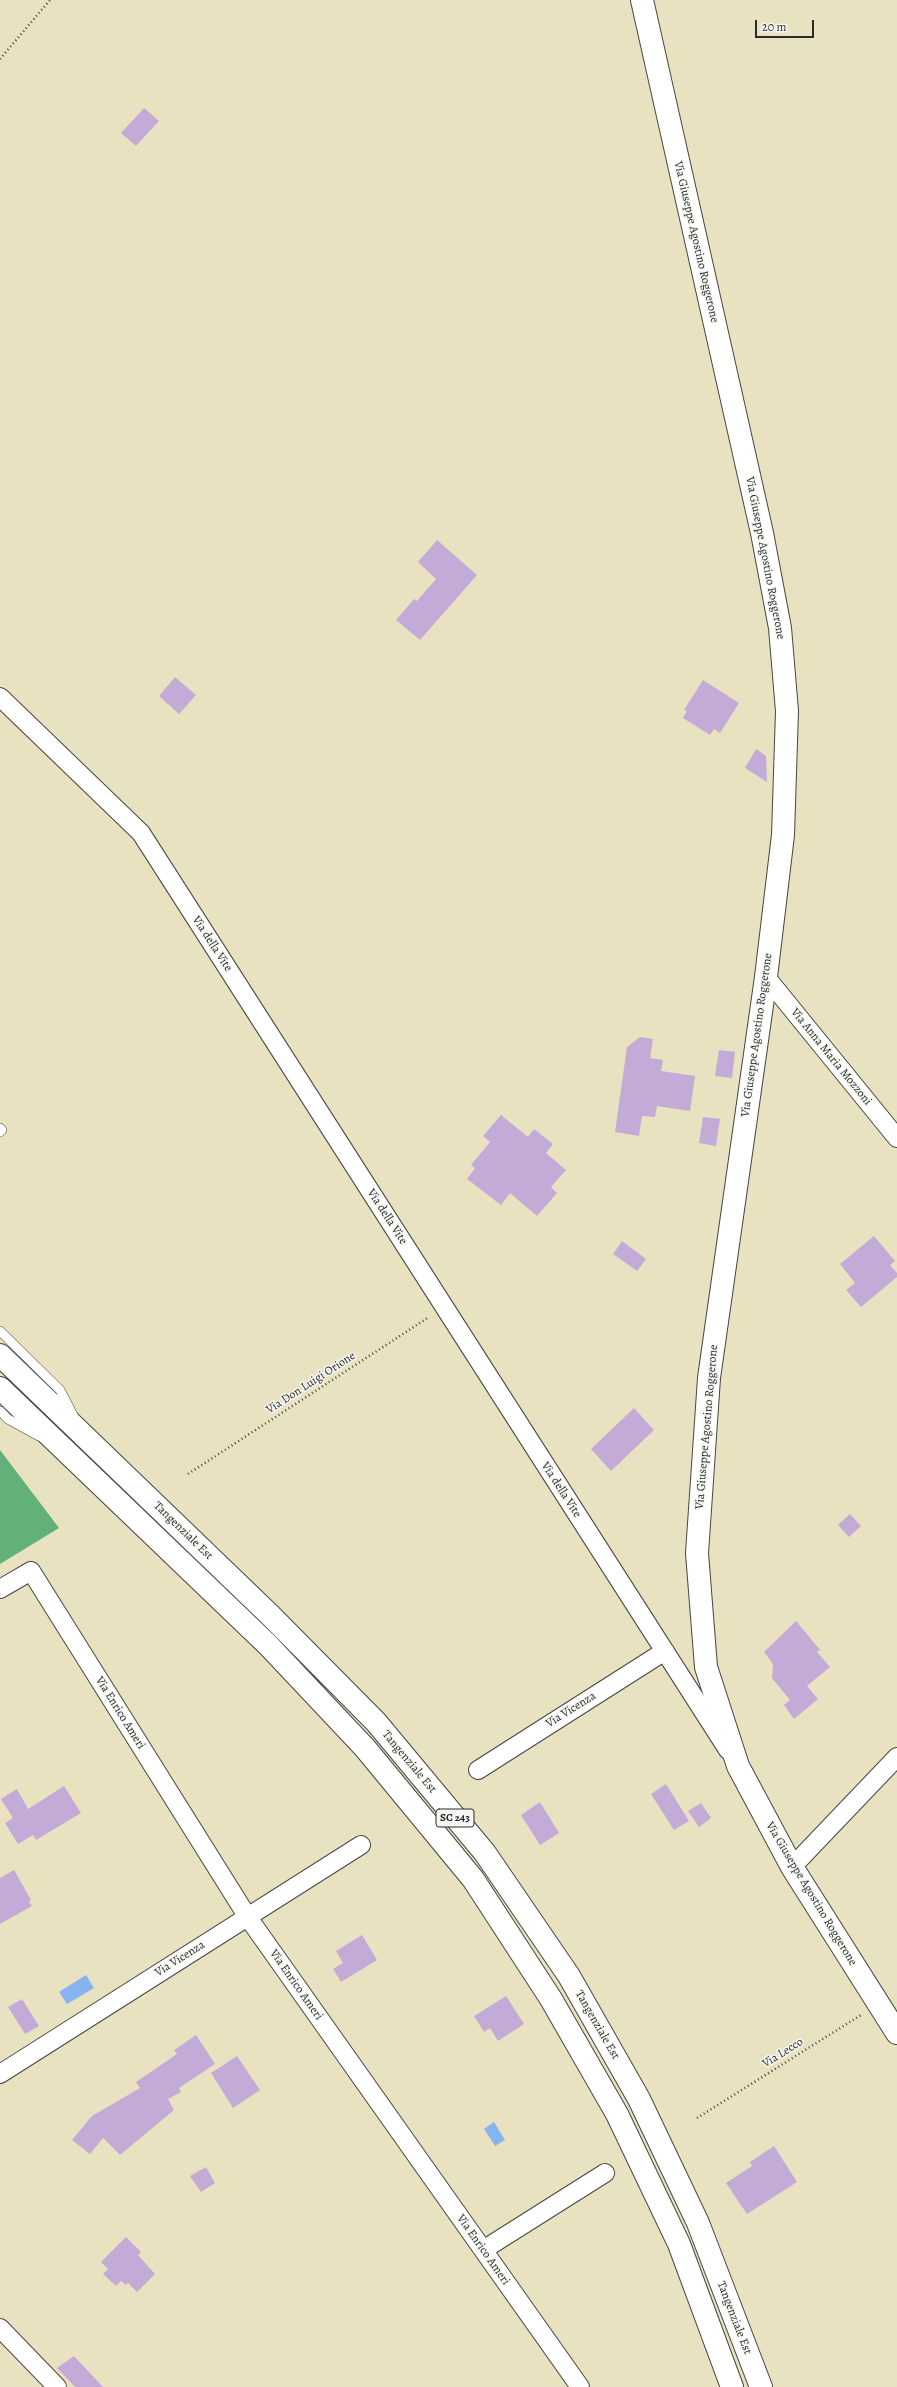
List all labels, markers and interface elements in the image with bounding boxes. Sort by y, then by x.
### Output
scale bar [757,12,816,38]
text: 20 m [762,19,786,35]
street label: Via Giuseppe Agostino Roggerone [670,160,722,324]
street label: Via Giuseppe Agostino Roggerone [742,475,788,641]
street label: Via della Vite [189,913,235,975]
street label: Via Giuseppe Agostino Roggerone [738,952,776,1118]
street label: Via Anna Maria Mozzoni [787,1006,875,1108]
street label: Via della Vite [364,1186,410,1248]
street label: Via Giuseppe Agostino Roggerone [693,1344,721,1510]
street label: Via Don Luigi Orione [264,1349,358,1417]
street label: Via della Vite [538,1459,584,1521]
street label: Tangenziale Est [150,1499,216,1563]
street label: Via Enrico Ameri [92,1674,148,1752]
street label: Via Vicenza [543,1689,599,1731]
street label: Tangenziale Est [379,1728,439,1796]
road number: SC 243 [436,1809,474,1827]
street label: Via Giuseppe Agostino Roggerone [762,1819,860,1969]
street label: Via Vicenza [152,1938,208,1980]
street label: Via Enrico Ameri [266,1947,326,2023]
street label: Tangenziale Est [571,1988,623,2062]
street label: Via Lecco [760,2035,806,2071]
street label: Via Enrico Ameri [453,2212,513,2288]
street label: Tangenziale Est [713,2279,755,2357]

